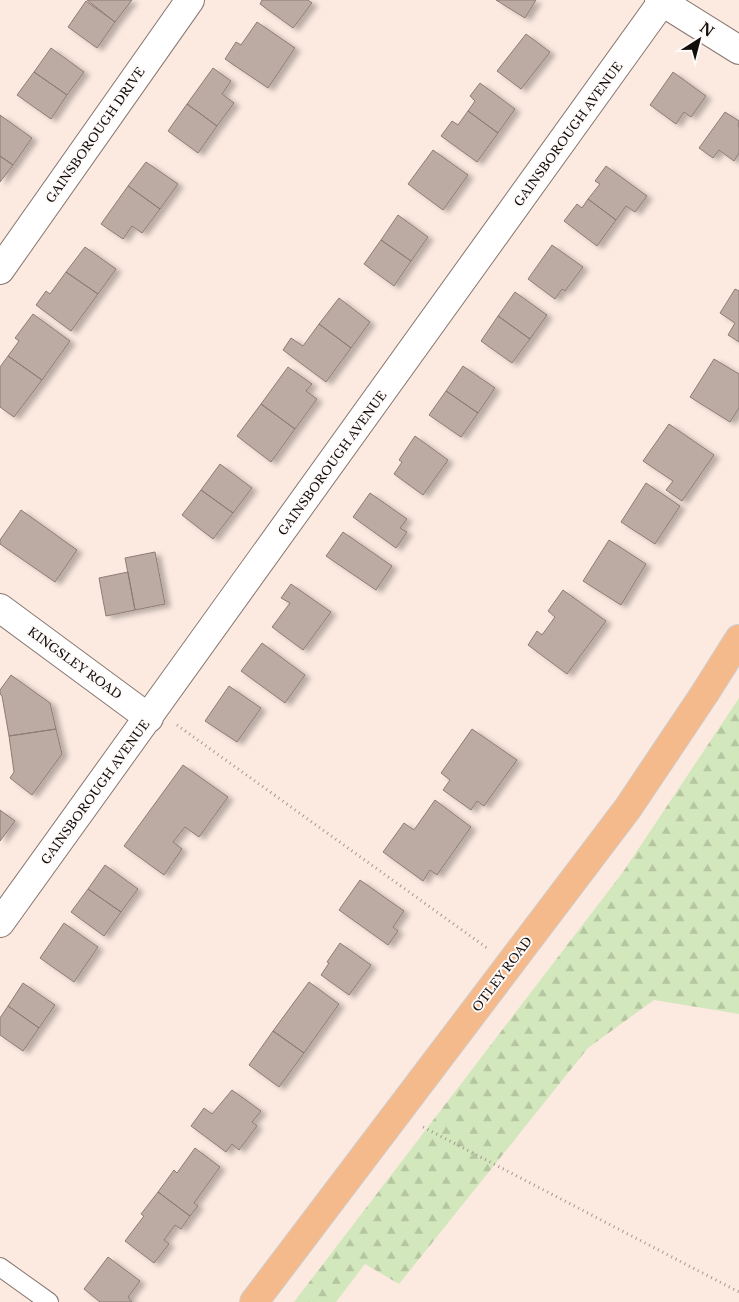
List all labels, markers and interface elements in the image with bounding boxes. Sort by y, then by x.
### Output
north arrow [674,15,724,65]
text: N [696,18,717,41]
street label: GAINSBOROUGH AVENUE [511,59,626,209]
street label: GAINSBOROUGH DRIVE [42,64,148,206]
street label: GAINSBOROUGH AVENUE [275,388,390,538]
street label: KINGSLEY ROAD [25,624,125,702]
street label: GAINSBOROUGH AVENUE [38,717,153,867]
street label: OTLEY ROAD [469,933,535,1015]

